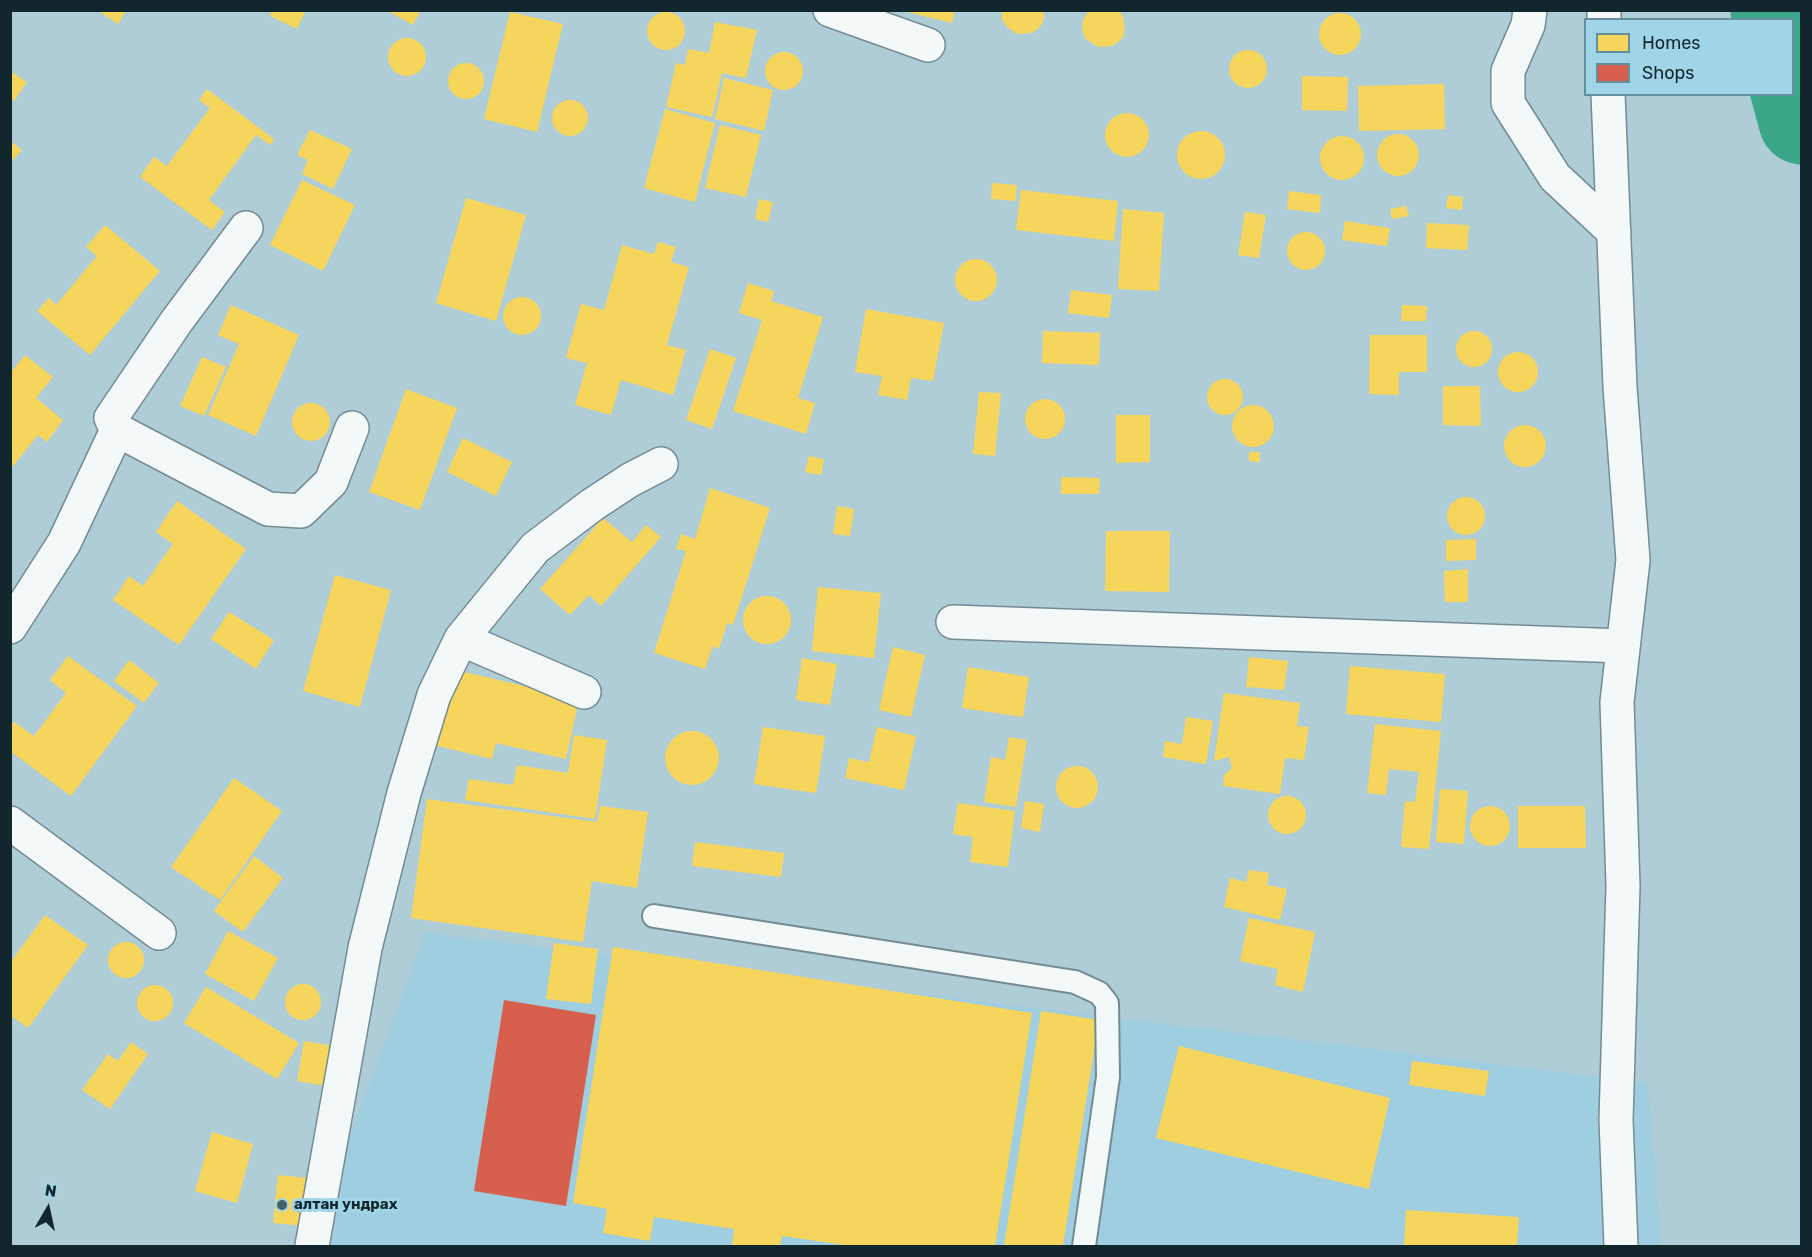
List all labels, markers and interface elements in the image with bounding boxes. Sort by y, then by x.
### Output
legend [1584,18,1794,96]
text: Homes [1642,32,1700,54]
text: Shops [1642,62,1694,84]
north arrow [18,1179,78,1239]
text: N [44,1180,58,1201]
place label: алтан ундрах [294,1196,397,1214]
marker: алтан ундрах [275,1198,289,1212]

